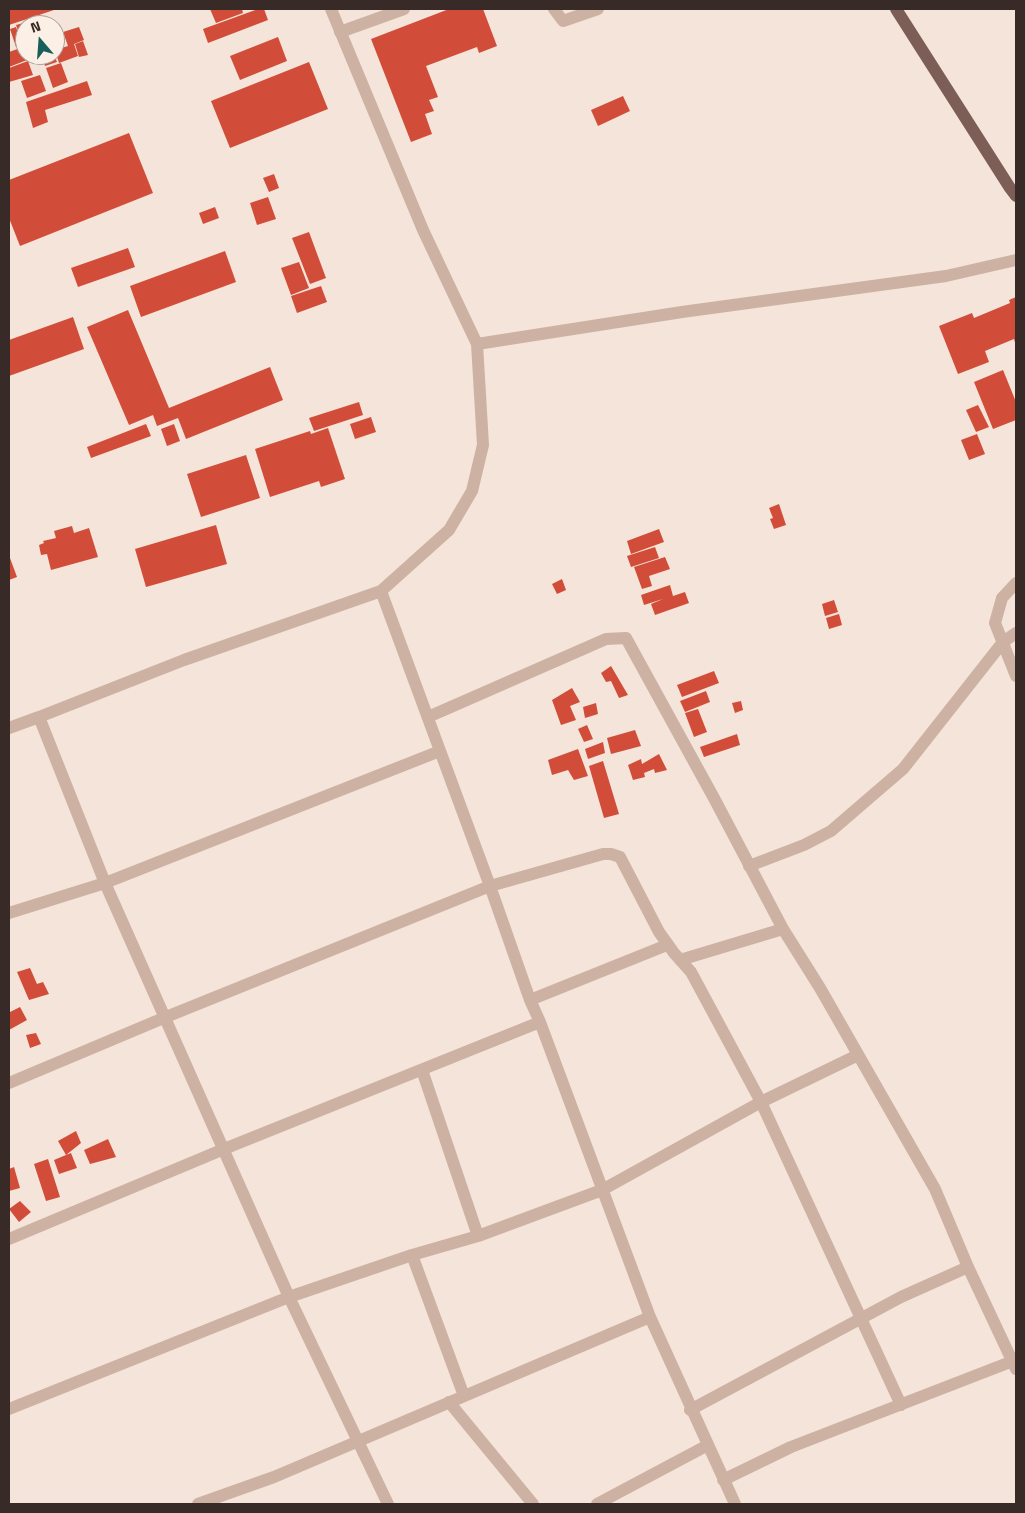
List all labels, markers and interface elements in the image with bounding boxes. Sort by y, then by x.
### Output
north arrow [15,15,65,65]
text: N [28,15,43,38]

